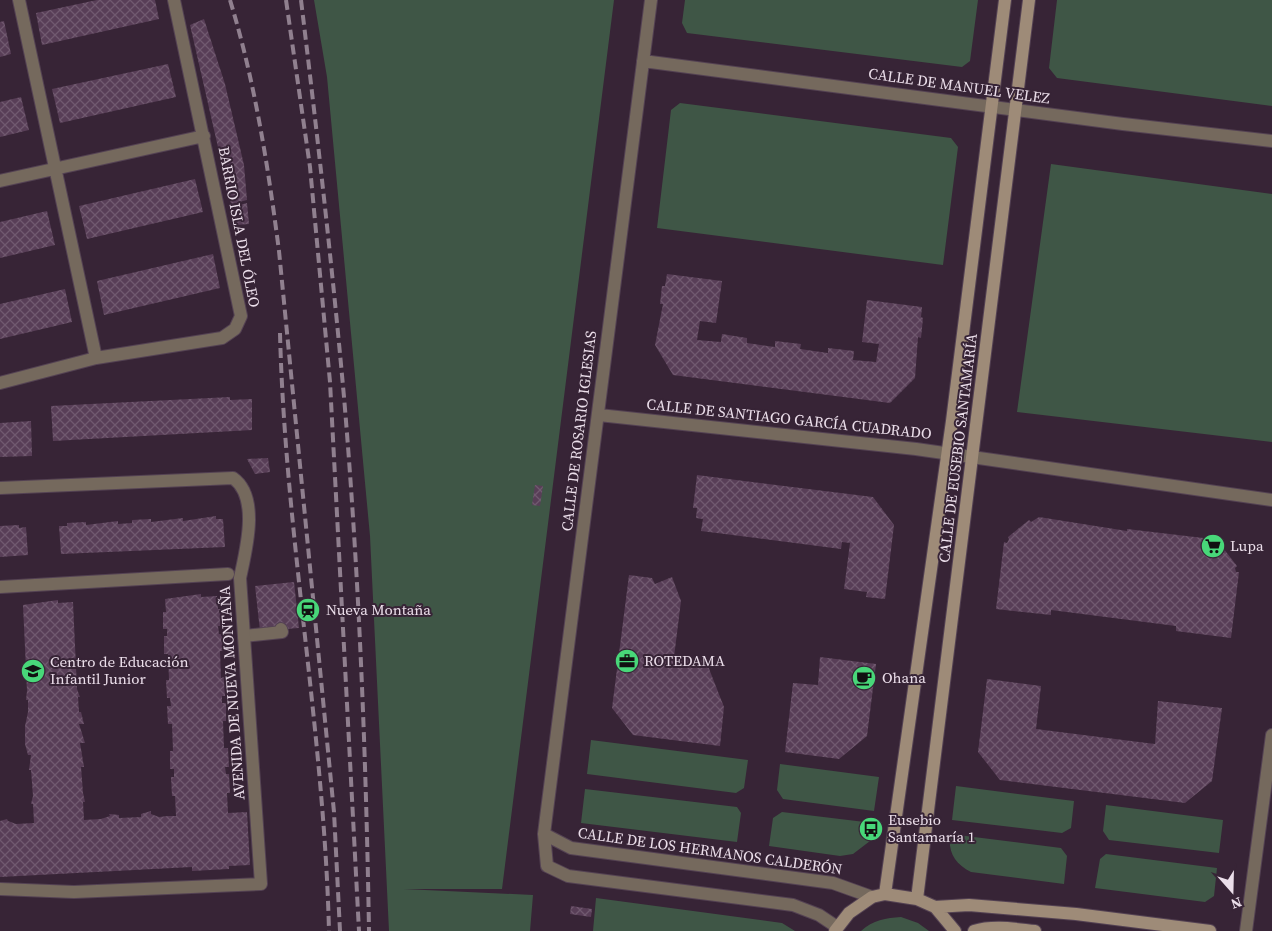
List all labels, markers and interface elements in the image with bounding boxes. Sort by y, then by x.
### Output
street label: CALLE DE MANUEL VELEZ [867,62,1051,109]
street label: BARRIO ISLA DEL ÓLEO [214,145,265,309]
street label: CALLE DE ROSARIO IGLESIAS [556,329,601,532]
street label: CALLE DE EUSEBIO SANTAMARÍA [933,332,982,564]
street label: CALLE DE SANTIAGO GARCÍA CUADRADO [645,393,933,444]
supermarket icon: Lupa [1200,533,1226,559]
place label: Lupa [1230,535,1264,556]
street label: AVENIDA DE NUEVA MONTAÑA [214,585,249,801]
station icon: Nueva Montaña [295,597,321,623]
place label: Nueva Montaña [326,599,431,620]
office icon: ROTEDAMA [614,648,640,674]
place label: ROTEDAMA [644,650,725,671]
place label: Centro de Educación Infantil Junior [50,651,189,689]
school or university icon: Centro de Educación Infantil Junior [20,658,46,684]
cafe icon: Ohana [851,665,877,691]
place label: Ohana [882,667,926,688]
place label: Eusebio Santamaría 1 [888,809,975,847]
bus stop icon: Eusebio Santamaría 1 [858,816,884,842]
street label: CALLE DE LOS HERMANOS CALDERÓN [577,822,844,879]
north arrow [1207,866,1257,916]
text: N [1228,892,1245,914]

